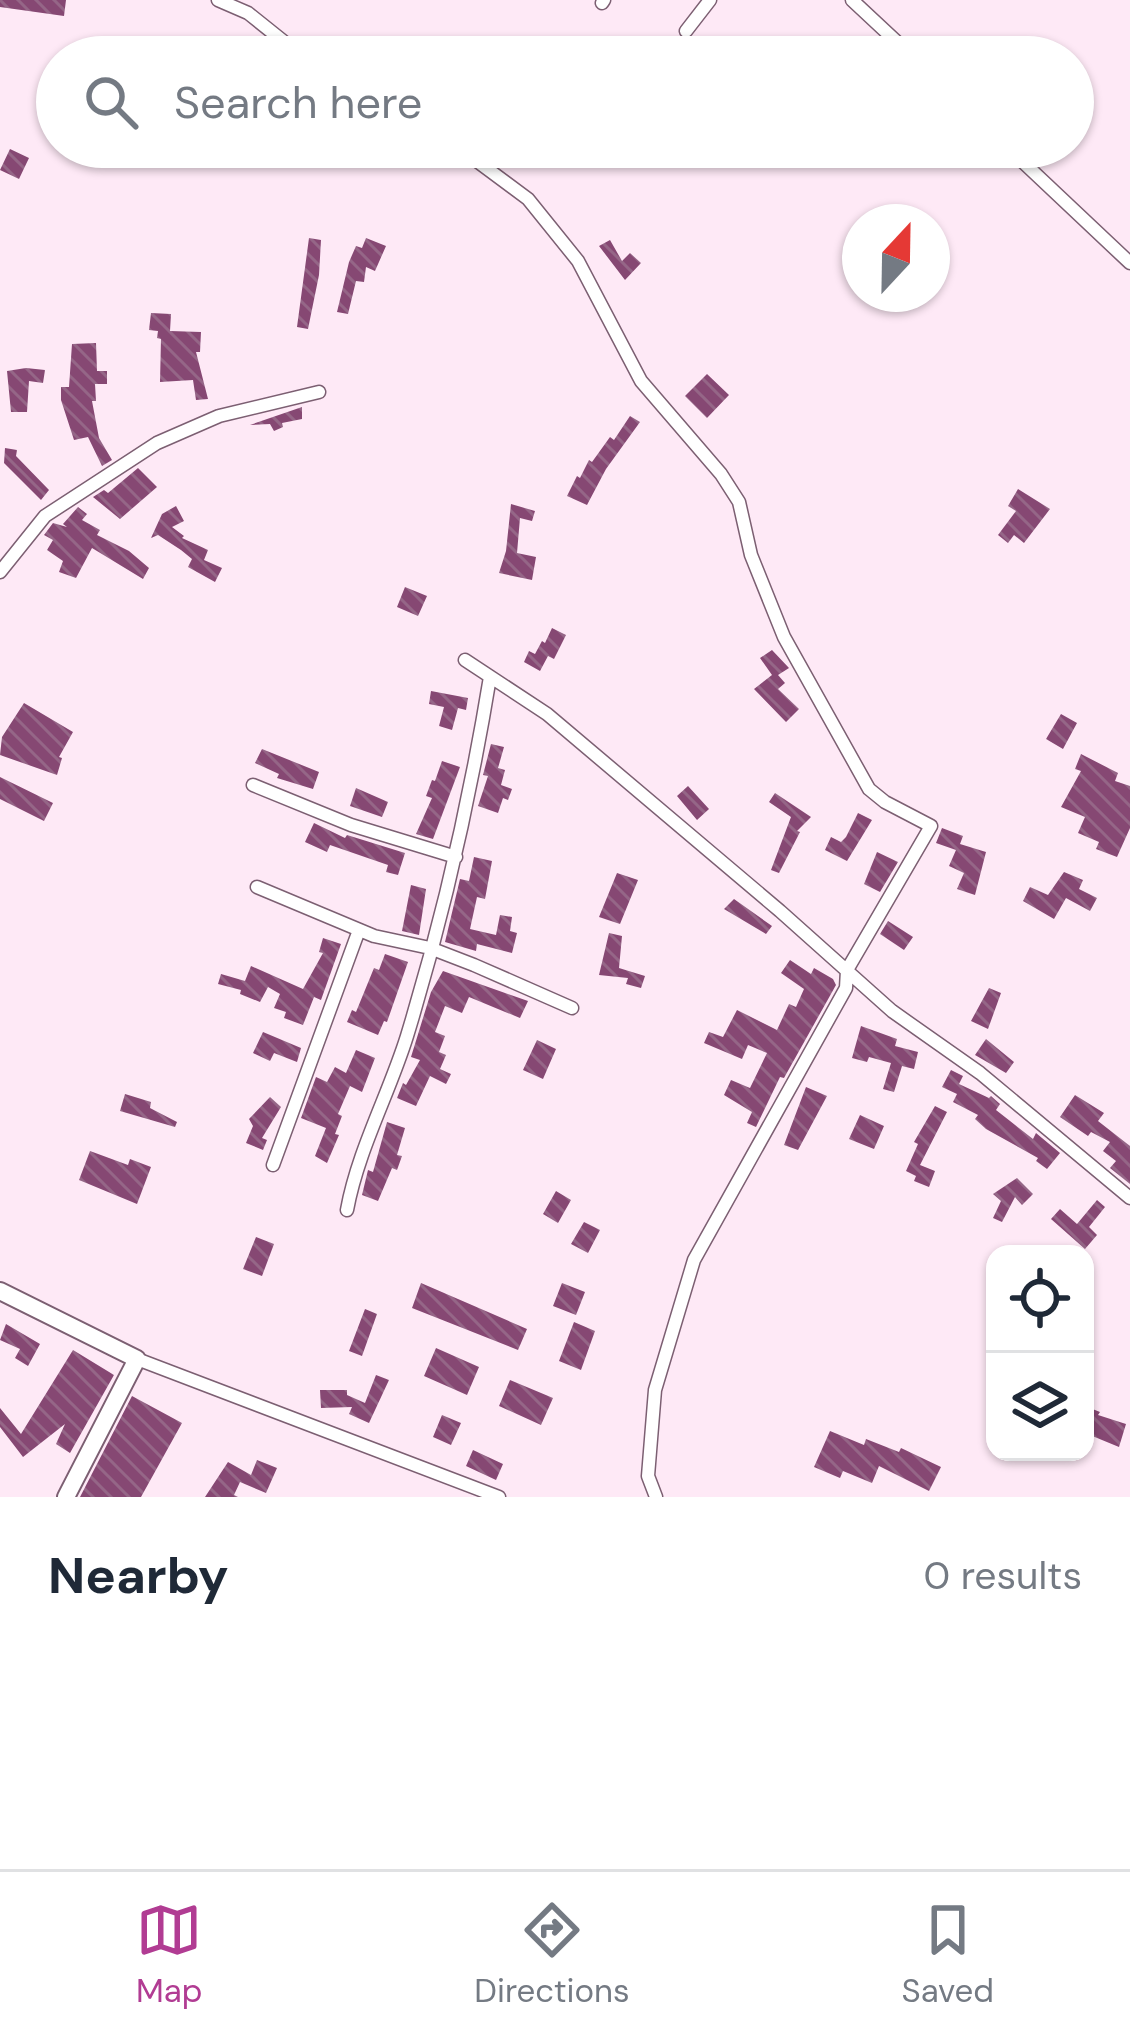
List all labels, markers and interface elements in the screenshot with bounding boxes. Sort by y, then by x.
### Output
search box [36,36,1094,168]
icon: search [78,69,144,135]
text: Search here [174,73,422,132]
north arrow [842,204,950,312]
map controls [986,1245,1094,1461]
button: locate [986,1245,1094,1353]
button: layers [986,1353,1094,1461]
text: Nearby [48,1542,229,1609]
text: 0 results [924,1550,1082,1601]
tab: Map [136,1897,202,2012]
tab: Directions [474,1897,630,2012]
tab: Saved [902,1897,994,2012]

